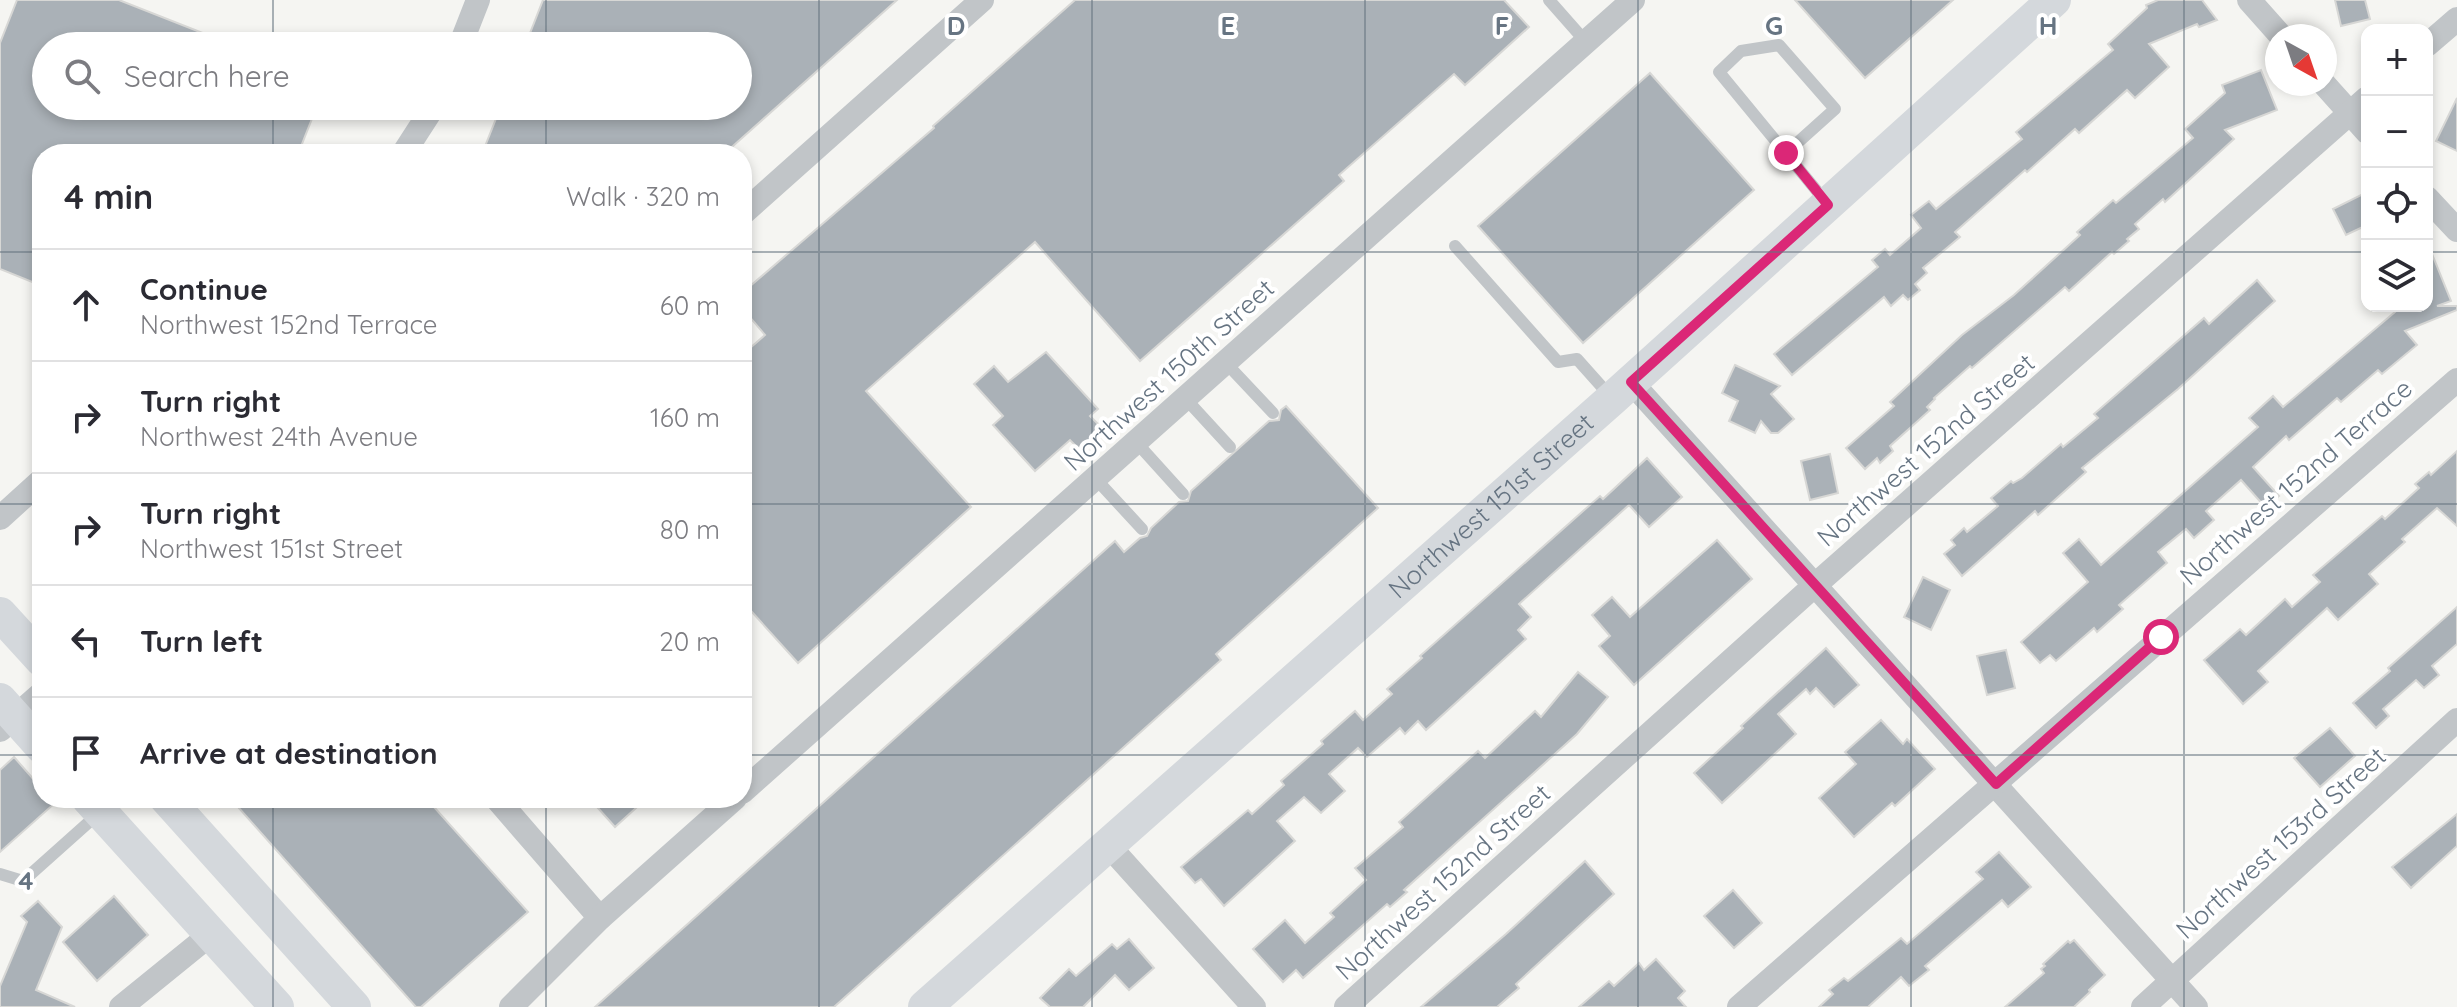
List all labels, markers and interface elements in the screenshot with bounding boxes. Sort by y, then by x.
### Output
text: D [947,9,965,42]
text: E [1221,9,1235,42]
text: F [1495,9,1509,42]
text: G [1765,9,1783,42]
text: H [2039,9,2057,42]
north arrow [2265,24,2337,96]
map controls [2361,24,2433,312]
button: + [2361,24,2433,96]
search box [32,32,752,120]
icon: search [60,54,104,98]
text: Search here [124,57,290,95]
button: − [2361,96,2433,168]
route end [1768,135,1804,171]
button: locate [2361,168,2433,240]
text: 4 min [64,175,153,218]
text: Walk · 320 m [566,180,720,213]
button: layers [2361,240,2433,312]
text: Continue [140,270,268,308]
street label: Northwest 150th Street [1057,272,1281,478]
icon: ahead [64,283,108,327]
text: 60 m [660,289,720,322]
text: Northwest 152nd Terrace [140,308,438,341]
street label: Northwest 152nd Street [1810,346,2041,553]
street label: Northwest 152nd Terrace [2173,372,2419,592]
text: Turn right [140,382,281,420]
icon: right [64,395,108,439]
text: 160 m [650,401,720,434]
street label: Northwest 151st Street [1381,406,1600,605]
text: Northwest 24th Avenue [140,420,418,453]
text: Turn right [140,494,281,532]
icon: right [64,507,108,551]
text: 80 m [660,513,720,546]
text: Northwest 151st Street [140,532,403,565]
icon: left [64,619,108,663]
route start [2143,619,2179,655]
text: Turn left [140,622,263,660]
text: 20 m [659,625,720,658]
icon: arrive [64,731,108,775]
text: Arrive at destination [140,734,438,772]
street label: Northwest 153rd Street [2169,740,2393,946]
street label: Northwest 152nd Street [1328,776,1557,987]
text: 4 [18,864,34,897]

